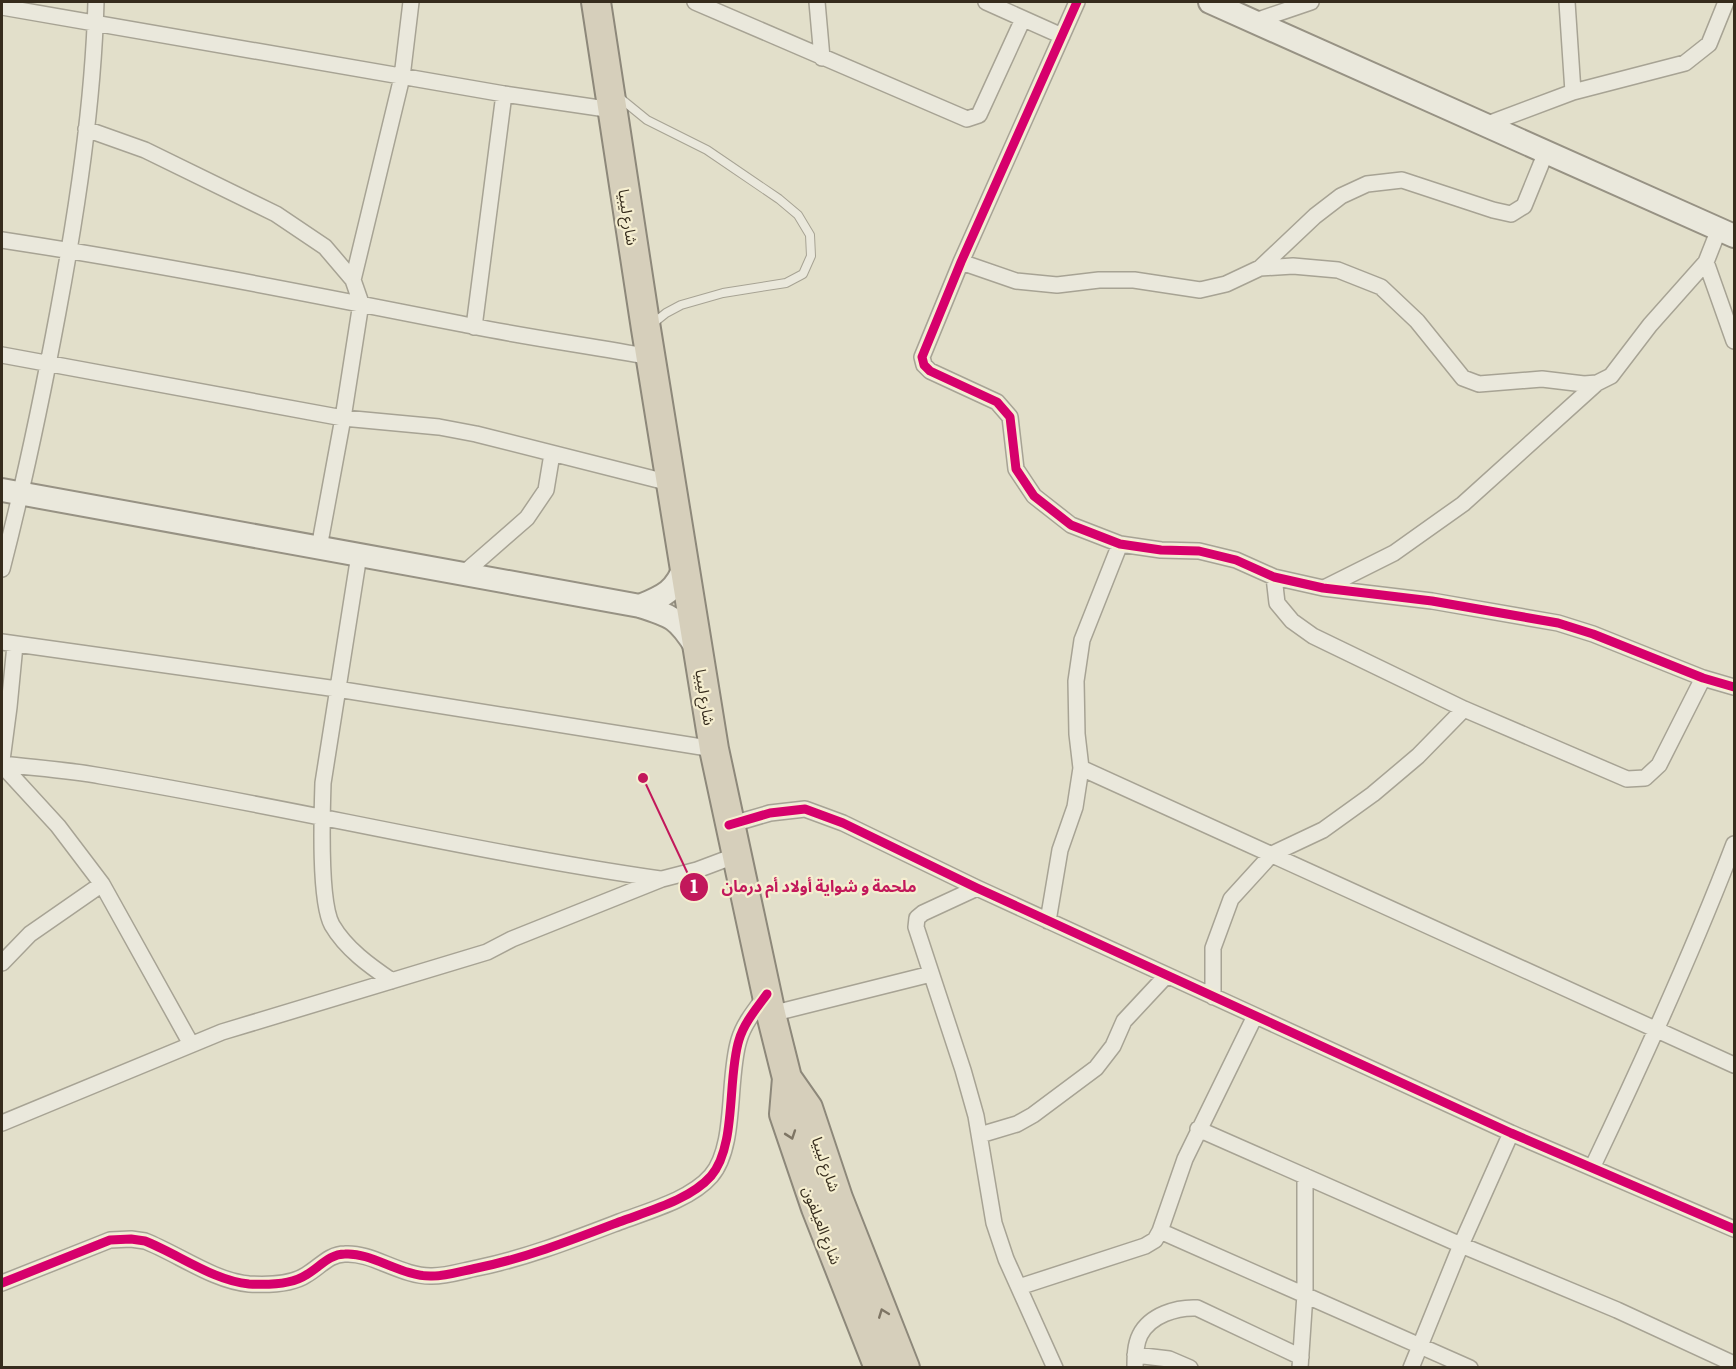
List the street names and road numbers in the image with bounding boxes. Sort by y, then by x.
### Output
street label: شارع ليبيا [611,187,645,247]
street label: شارع ليبيا [688,667,722,727]
street label: شارع ليبيا [805,1133,847,1195]
street label: شارع العيلفون [796,1182,849,1269]

